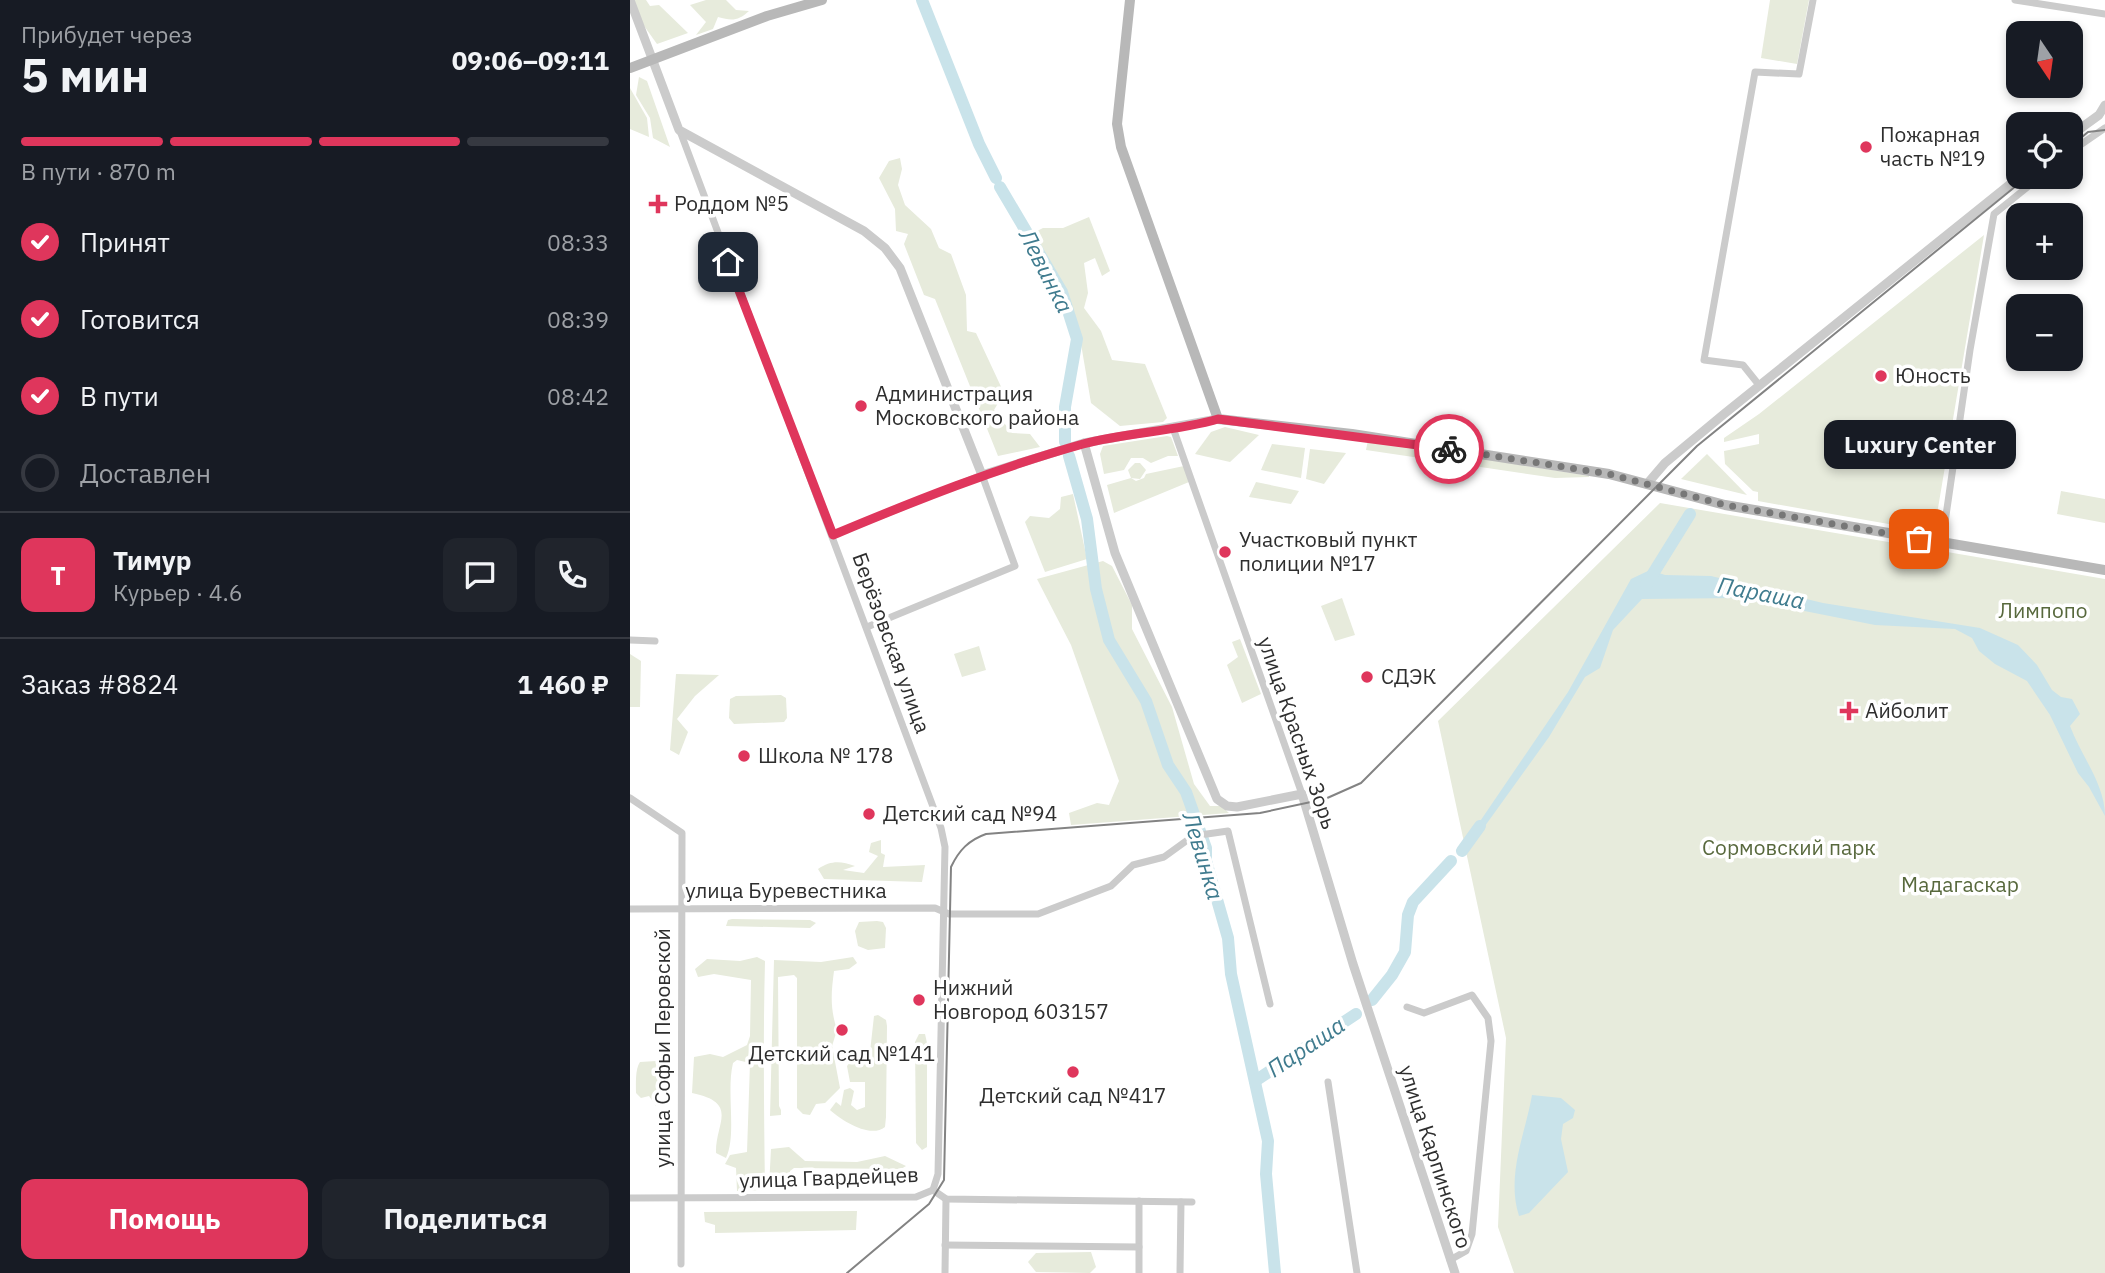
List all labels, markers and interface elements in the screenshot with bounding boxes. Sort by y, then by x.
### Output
text: Прибудет через [21,19,193,49]
north arrow [2006,21,2082,98]
map controls [2006,21,2083,371]
text: 09:06–09:11 [452,43,609,77]
text: 5 мин [21,45,149,105]
button: locate [2006,112,2083,189]
place label: Пожарная часть №19 [1880,120,1986,172]
marker: Пожарная часть №19 [1858,139,1874,155]
text: В пути · 870 m [21,156,176,186]
place label: Роддом №5 [674,189,789,217]
marker: Роддом №5 [648,194,668,214]
button: + [2006,203,2083,280]
icon: check [21,223,59,261]
water label: Левинка [1013,223,1081,318]
text: Принят [80,225,170,259]
text: 08:33 [547,227,609,257]
pin [698,232,758,292]
icon: home [709,243,747,281]
button: − [2006,294,2083,371]
icon: check [21,300,59,338]
text: Готовится [80,302,200,336]
text: 08:39 [547,304,609,334]
place label: Юность [1895,361,1971,389]
marker: Юность [1873,368,1889,384]
icon: check [21,377,59,415]
text: В пути [80,379,159,413]
place label: Администрация Московского района [875,379,1079,431]
text: 08:42 [547,381,609,411]
marker: Администрация Московского района [853,398,869,414]
courier [1414,414,1484,484]
callout: Luxury Center [1823,420,2015,469]
text: Luxury Center [1844,429,1996,459]
icon: bike [1430,430,1468,468]
text: Доставлен [80,456,211,490]
pin [1889,509,1949,569]
icon: bag [1900,520,1938,558]
place label: Участковый пункт полиции №17 [1239,525,1417,577]
button: chat [443,538,517,612]
button: phone [535,538,609,612]
text: Тимур [113,543,192,577]
marker: Участковый пункт полиции №17 [1217,544,1233,560]
street label: Берёзовская улица [846,549,938,737]
text: Т [50,558,66,592]
water label: Параша [1715,569,1807,615]
text: Курьер · 4.6 [113,577,243,607]
park label: Лимпопо [1999,596,2087,624]
street label: улица Красных Зорь [1252,633,1344,833]
place label: СДЭК [1381,662,1436,690]
text: Заказ #8824 [21,667,178,701]
text: 1 460 ₽ [517,667,609,701]
marker: СДЭК [1359,669,1375,685]
place label: Айболит [1865,696,1949,724]
marker: Айболит [1839,701,1859,721]
place label: Школа № 178 [758,741,893,769]
marker: Школа № 178 [736,748,752,764]
place label: Детский сад №94 [883,799,1057,827]
marker: Детский сад №94 [861,806,877,822]
water label: Левинка [1176,807,1231,903]
park label: Сормовский парк [1702,833,1876,861]
park label: Мадагаскар [1901,870,2019,898]
street label: улица Буревестника [685,876,887,904]
street label: улица Софьи Перовской [648,928,676,1168]
place label: Нижний Новгород 603157 [933,973,1109,1025]
marker: Нижний Новгород 603157 [911,992,927,1008]
water label: Параша [1261,1009,1350,1083]
marker: Детский сад №141 [834,1022,850,1038]
place label: Детский сад №141 [749,1039,935,1067]
street label: улица Карпинского [1393,1061,1479,1252]
marker: Детский сад №417 [1065,1064,1081,1080]
place label: Детский сад №417 [980,1081,1166,1109]
street label: улица Гвардейцев [739,1160,919,1194]
button: Помощь [21,1179,308,1259]
button: Поделиться [322,1179,609,1259]

